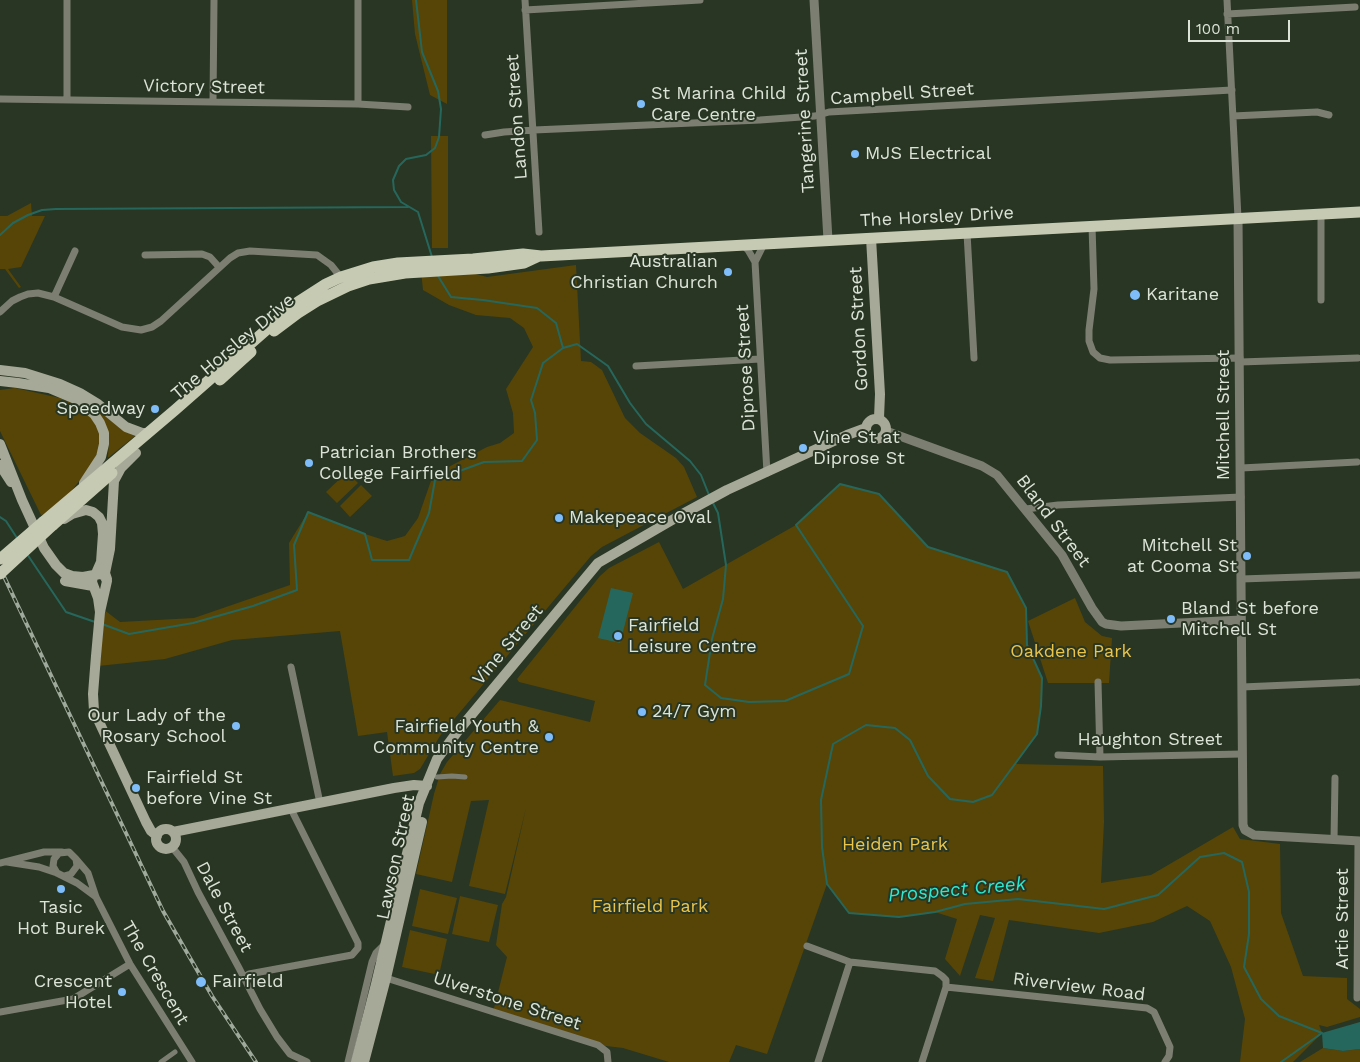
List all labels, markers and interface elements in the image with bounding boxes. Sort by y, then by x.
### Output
scale bar [1190,10,1292,42]
text: 100 m [1196,20,1240,38]
street label: Tangerine Street [790,48,820,194]
street label: Landon Street [502,54,532,180]
street label: Victory Street [143,75,265,99]
street label: Campbell Street [829,78,975,110]
place label: St Marina Child Care Centre [651,83,786,126]
marker: St Marina Child Care Centre [635,98,647,110]
place label: MJS Electrical [865,143,991,165]
marker: MJS Electrical [849,148,861,160]
street label: The Horsley Drive [859,202,1015,232]
place label: Australian Christian Church [570,251,718,294]
marker: Australian Christian Church [722,266,734,278]
street label: Gordon Street [845,266,873,392]
place label: Karitane [1146,284,1219,306]
marker: Karitane [1128,288,1142,302]
street label: The Horsley Drive [167,289,299,405]
street label: Diprose Street [732,304,760,432]
street label: Mitchell Street [1213,350,1235,480]
place label: Speedway [56,398,145,420]
marker: Speedway [149,403,161,415]
place label: Vine St at Diprose St [813,427,905,469]
place label: Patrician Brothers College Fairfield [319,442,477,484]
marker: Vine St at Diprose St [797,442,809,454]
marker: Patrician Brothers College Fairfield [303,457,315,469]
street label: Bland Street [1011,470,1095,572]
place label: Makepeace Oval [569,507,711,529]
marker: Makepeace Oval [553,512,565,524]
place label: Mitchell St at Cooma St [1127,535,1237,578]
marker: Mitchell St at Cooma St [1241,550,1253,562]
place label: Bland St before Mitchell St [1181,598,1319,640]
street label: Vine Street [468,600,548,690]
marker: Bland St before Mitchell St [1165,613,1177,625]
place label: Fairfield Leisure Centre [628,615,757,658]
marker: Fairfield Leisure Centre [612,630,624,642]
park label: Oakdene Park [1010,641,1132,663]
place label: 24/7 Gym [652,701,736,723]
place label: Our Lady of the Rosary School [87,705,226,748]
marker: 24/7 Gym [636,706,648,718]
place label: Fairfield Youth & Community Centre [373,716,539,759]
marker: Our Lady of the Rosary School [230,720,242,732]
street label: Haughton Street [1078,729,1222,751]
marker: Fairfield Youth & Community Centre [543,731,555,743]
place label: Fairfield St before Vine St [146,767,272,810]
marker: Fairfield St before Vine St [130,782,142,794]
street label: Lawson Street [372,792,420,922]
park label: Heiden Park [842,834,948,856]
street label: Dale Street [191,858,257,956]
street label: Artie Street [1332,868,1354,970]
water label: Prospect Creek [887,873,1027,907]
marker: Tasic Hot Burek [55,883,67,895]
park label: Fairfield Park [592,896,708,918]
place label: Tasic Hot Burek [17,897,105,940]
street label: The Crescent [117,917,193,1029]
street label: Ulverstone Street [430,967,584,1035]
street label: Riverview Road [1012,968,1146,1006]
place label: Crescent Hotel [34,971,112,1014]
place label: Fairfield [212,971,283,993]
marker: Fairfield [194,975,208,989]
marker: Crescent Hotel [116,986,128,998]

